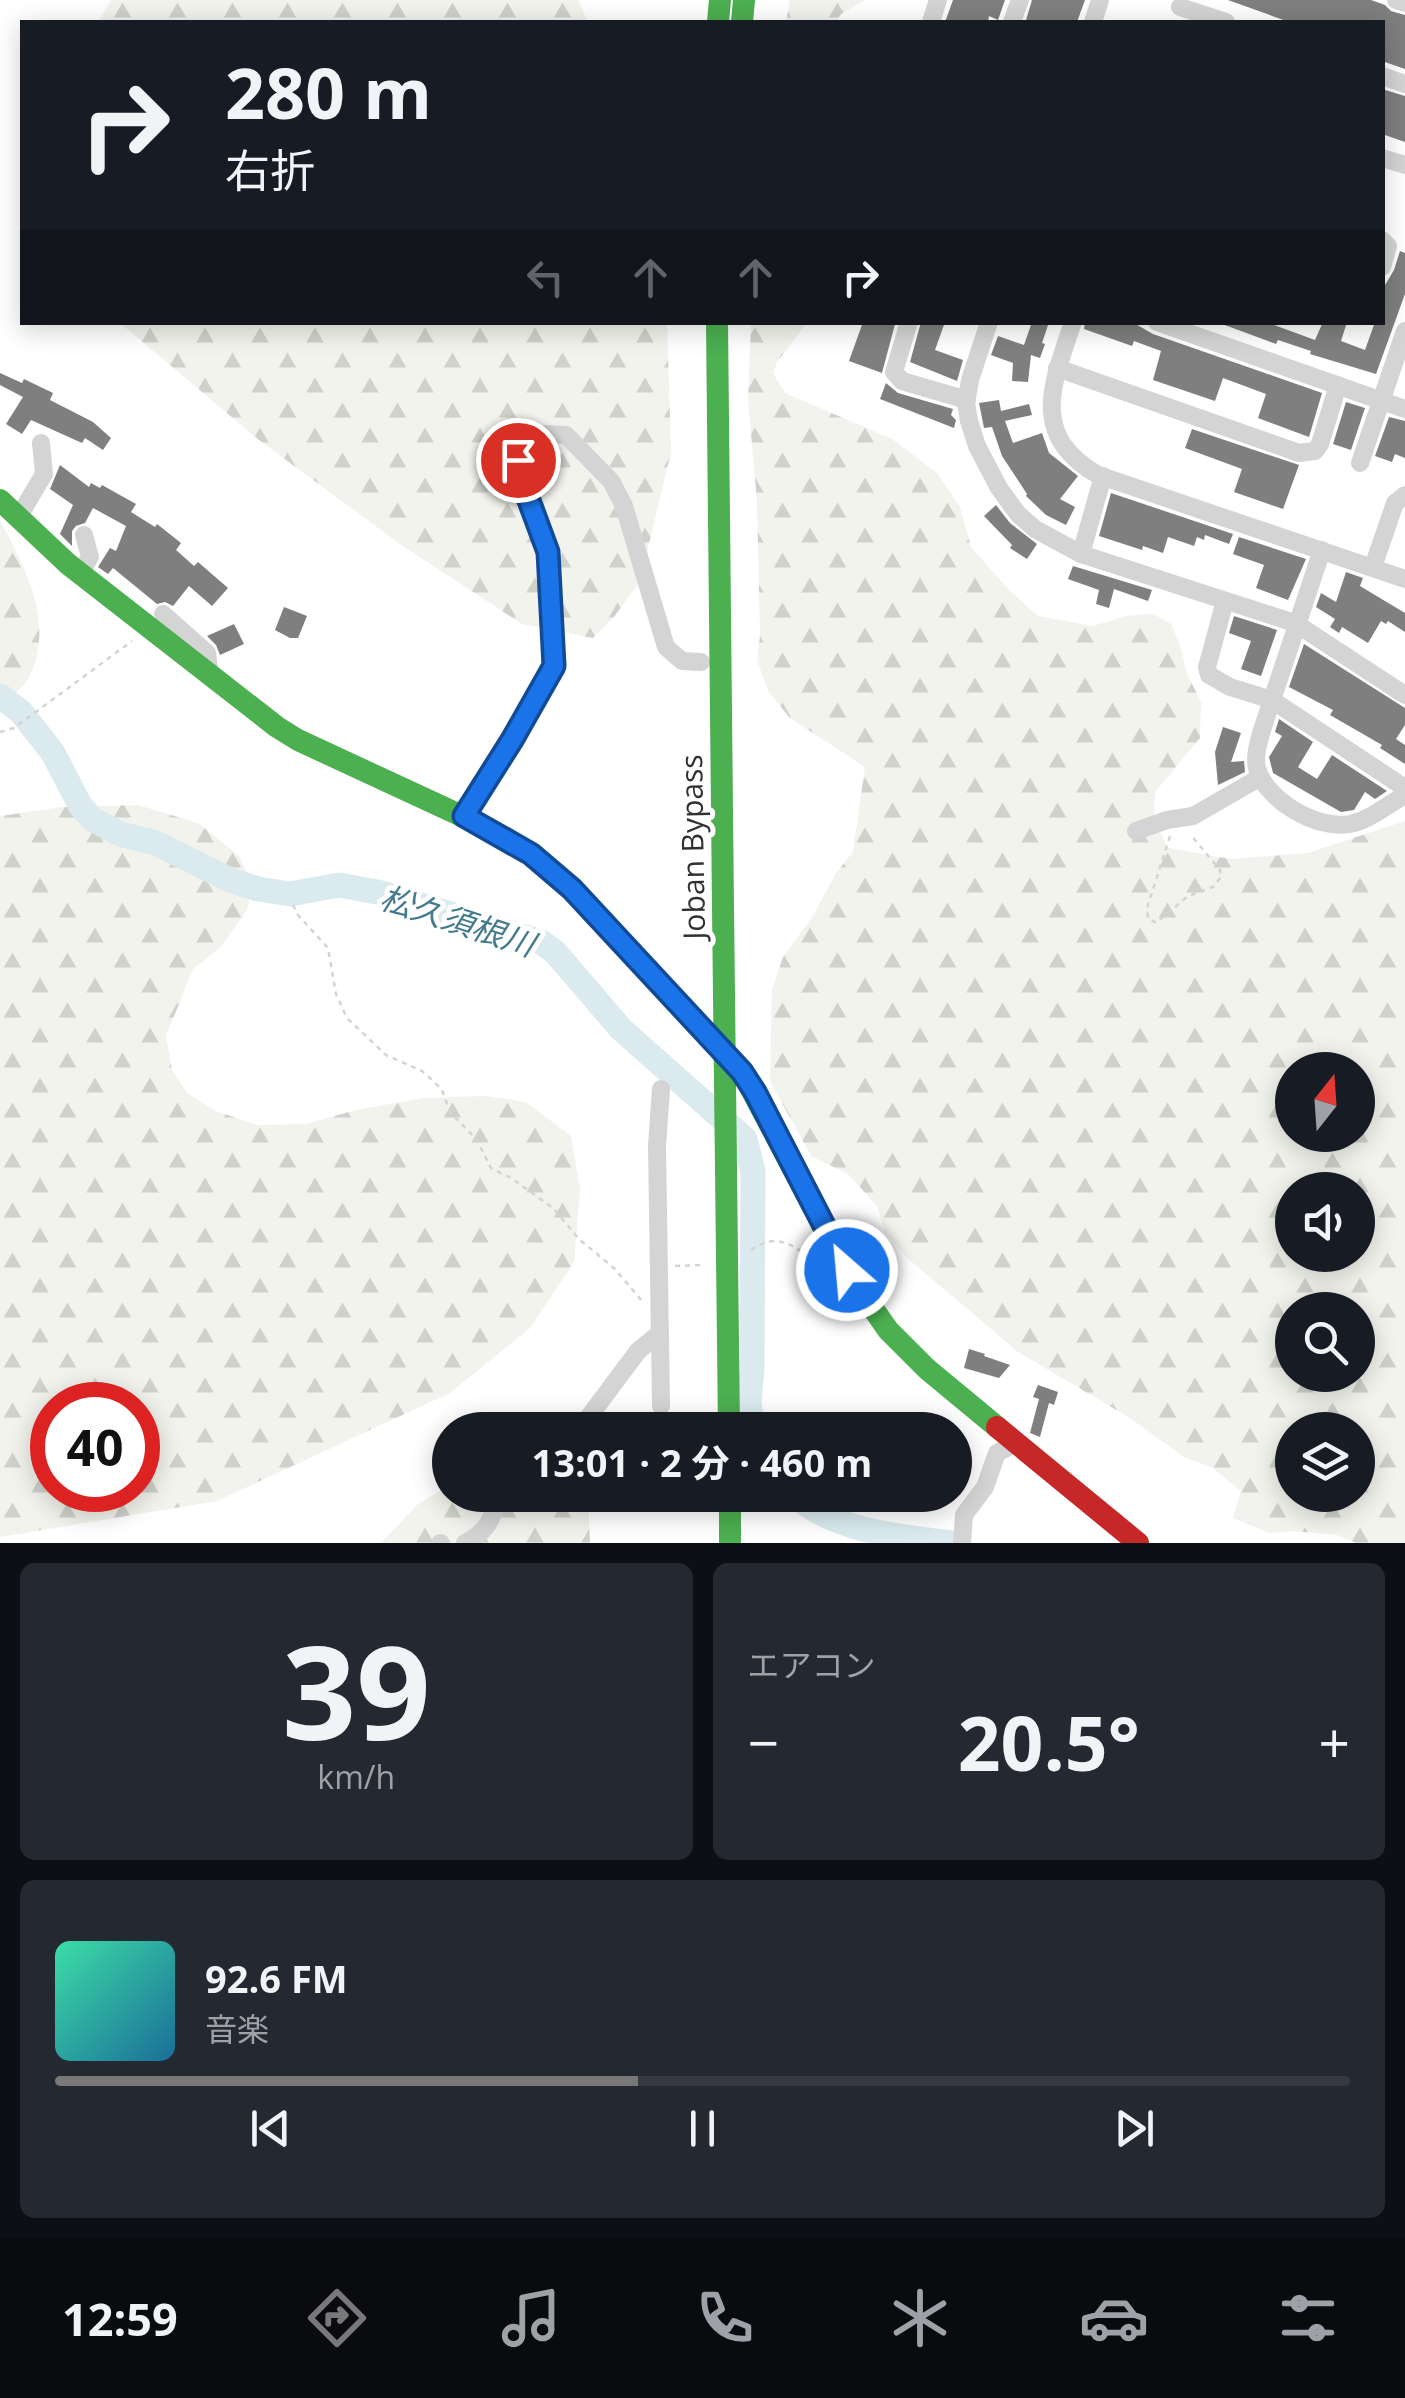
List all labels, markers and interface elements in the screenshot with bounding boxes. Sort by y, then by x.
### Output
text: 280 m [225,44,432,140]
icon: right [60,60,190,190]
text: 右折 [225,139,315,200]
icon: left [518,250,573,305]
icon: ahead [623,250,678,305]
icon: ahead [728,250,783,305]
icon: right [833,250,888,305]
pin [476,418,561,503]
icon: arrive [491,433,546,488]
street label: Joban Bypass [670,754,714,943]
water label: 松久須根川 [375,875,544,966]
north arrow [1275,1052,1375,1152]
map controls [1275,1052,1375,1512]
button: sound [1275,1172,1375,1272]
position arrow [795,1218,899,1322]
button: search [1275,1292,1375,1392]
speed limit sign: 40 [30,1382,160,1512]
button: layers [1275,1412,1375,1512]
text: 13:01 · 2 分 · 460 m [532,1436,872,1488]
text: 39 [282,1601,431,1778]
text: エアコン [748,1643,876,1686]
text: 20.5° [958,1691,1140,1793]
text: − [748,1704,779,1779]
text: + [1319,1704,1350,1779]
text: km/h [317,1755,395,1798]
text: 92.6 FM [205,1952,348,2004]
text: 音楽 [205,2007,269,2050]
icon: previous [243,2101,298,2156]
icon: pause [675,2101,730,2156]
icon: next [1107,2101,1162,2156]
icon: directions [302,2283,372,2353]
icon: music [496,2283,566,2353]
icon: phone [690,2283,760,2353]
icon: climate [885,2283,955,2353]
icon: car [1079,2283,1149,2353]
icon: filters [1273,2283,1343,2353]
text: 12:59 [62,2288,178,2349]

